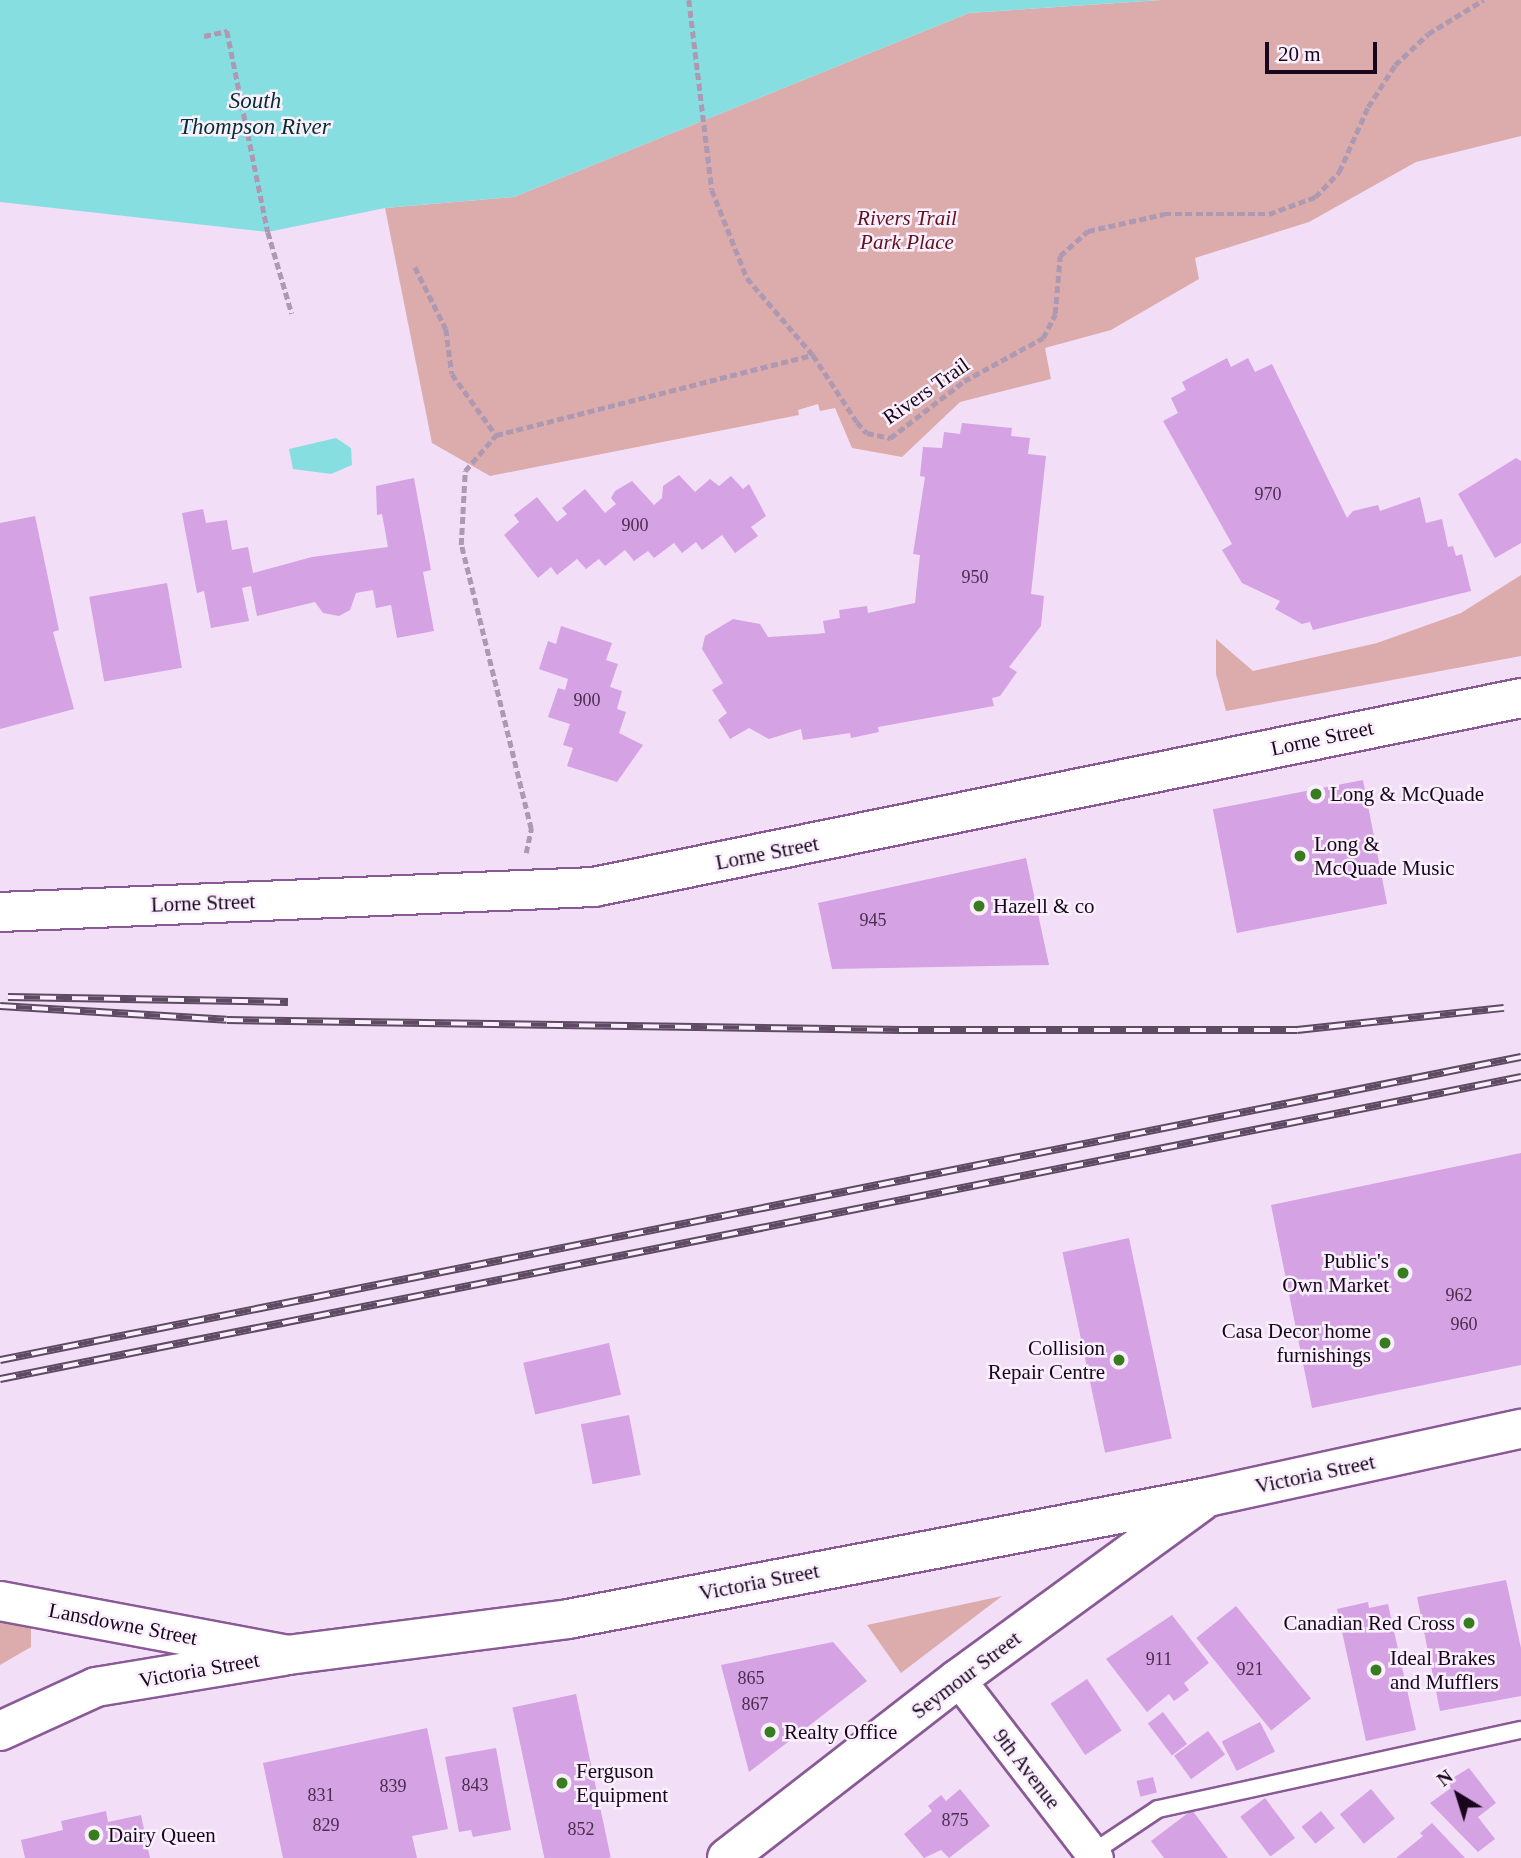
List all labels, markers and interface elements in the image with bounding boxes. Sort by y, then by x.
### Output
scale bar [1269,28,1381,72]
text: 20 m [1278,42,1321,66]
water label: South Thompson River [179,87,331,141]
park label: Rivers Trail Park Place [857,205,957,255]
street label: Rivers Trail [878,352,974,430]
house number: 970 [1254,483,1282,505]
house number: 900 [622,514,648,536]
house number: 950 [962,566,988,588]
house number: 900 [574,689,600,711]
street label: Lorne Street [1268,715,1376,761]
place label: Long & McQuade [1330,781,1484,807]
marker: Long & McQuade [1308,786,1324,802]
street label: Lorne Street [713,831,821,875]
place label: Long & McQuade Music [1314,831,1455,881]
marker: Long & McQuade Music [1292,848,1308,864]
street label: Lorne Street [150,889,256,917]
place label: Hazell & co [993,893,1094,919]
marker: Hazell & co [971,898,987,914]
house number: 945 [860,909,886,931]
place label: Public's Own Market [1282,1248,1389,1298]
marker: Public's Own Market [1395,1265,1411,1281]
house number: 962 [1446,1284,1472,1306]
house number: 960 [1450,1313,1478,1335]
place label: Casa Decor home furnishings [1222,1318,1371,1368]
place label: Collision Repair Centre [988,1335,1105,1385]
marker: Casa Decor home furnishings [1377,1335,1393,1351]
marker: Collision Repair Centre [1111,1352,1127,1368]
street label: Victoria Street [1253,1449,1377,1499]
street label: Victoria Street [697,1558,821,1606]
street label: Lansdowne Street [46,1597,200,1651]
place label: Canadian Red Cross [1284,1610,1455,1636]
marker: Canadian Red Cross [1461,1615,1477,1631]
street label: Seymour Street [906,1626,1026,1724]
place label: Ideal Brakes and Mufflers [1390,1645,1499,1695]
street label: Victoria Street [137,1647,261,1693]
house number: 911 [1146,1648,1172,1670]
house number: 921 [1237,1658,1264,1680]
marker: Ideal Brakes and Mufflers [1368,1662,1384,1678]
house number: 865 [738,1667,764,1689]
house number: 867 [742,1693,768,1715]
place label: Realty Office [784,1719,897,1745]
street label: 9th Avenue [988,1723,1066,1815]
marker: Realty Office [762,1724,778,1740]
place label: Ferguson Equipment [576,1758,668,1808]
north arrow [1423,1760,1493,1830]
text: N [1433,1766,1457,1791]
house number: 843 [462,1774,489,1796]
house number: 839 [380,1775,407,1797]
marker: Ferguson Equipment [554,1775,570,1791]
house number: 831 [307,1784,334,1806]
house number: 875 [942,1809,968,1831]
house number: 829 [312,1814,340,1836]
house number: 852 [568,1818,594,1840]
place label: Dairy Queen [108,1822,216,1848]
marker: Dairy Queen [86,1827,102,1843]

